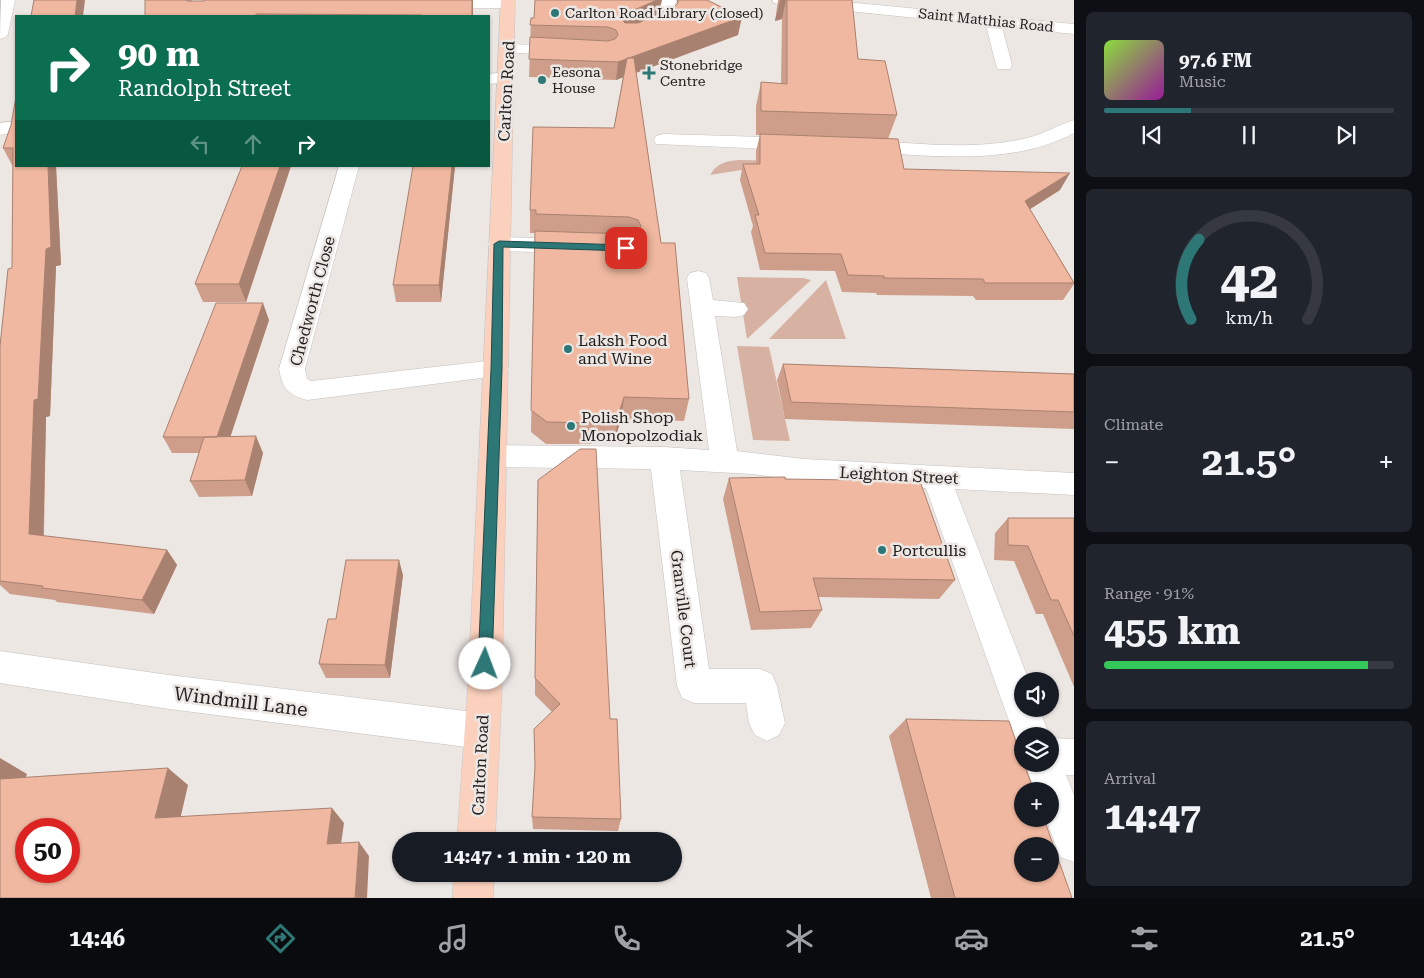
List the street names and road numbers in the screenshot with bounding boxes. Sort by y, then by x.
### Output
street label: Saint Matthias Road [918,5,1054,35]
street label: Carlton Road [494,40,519,142]
street label: Chedworth Close [286,234,339,368]
street label: Leighton Street [839,463,959,488]
street label: Granville Court [667,549,700,669]
street label: Windmill Lane [173,682,309,721]
street label: Carlton Road [468,714,493,816]

